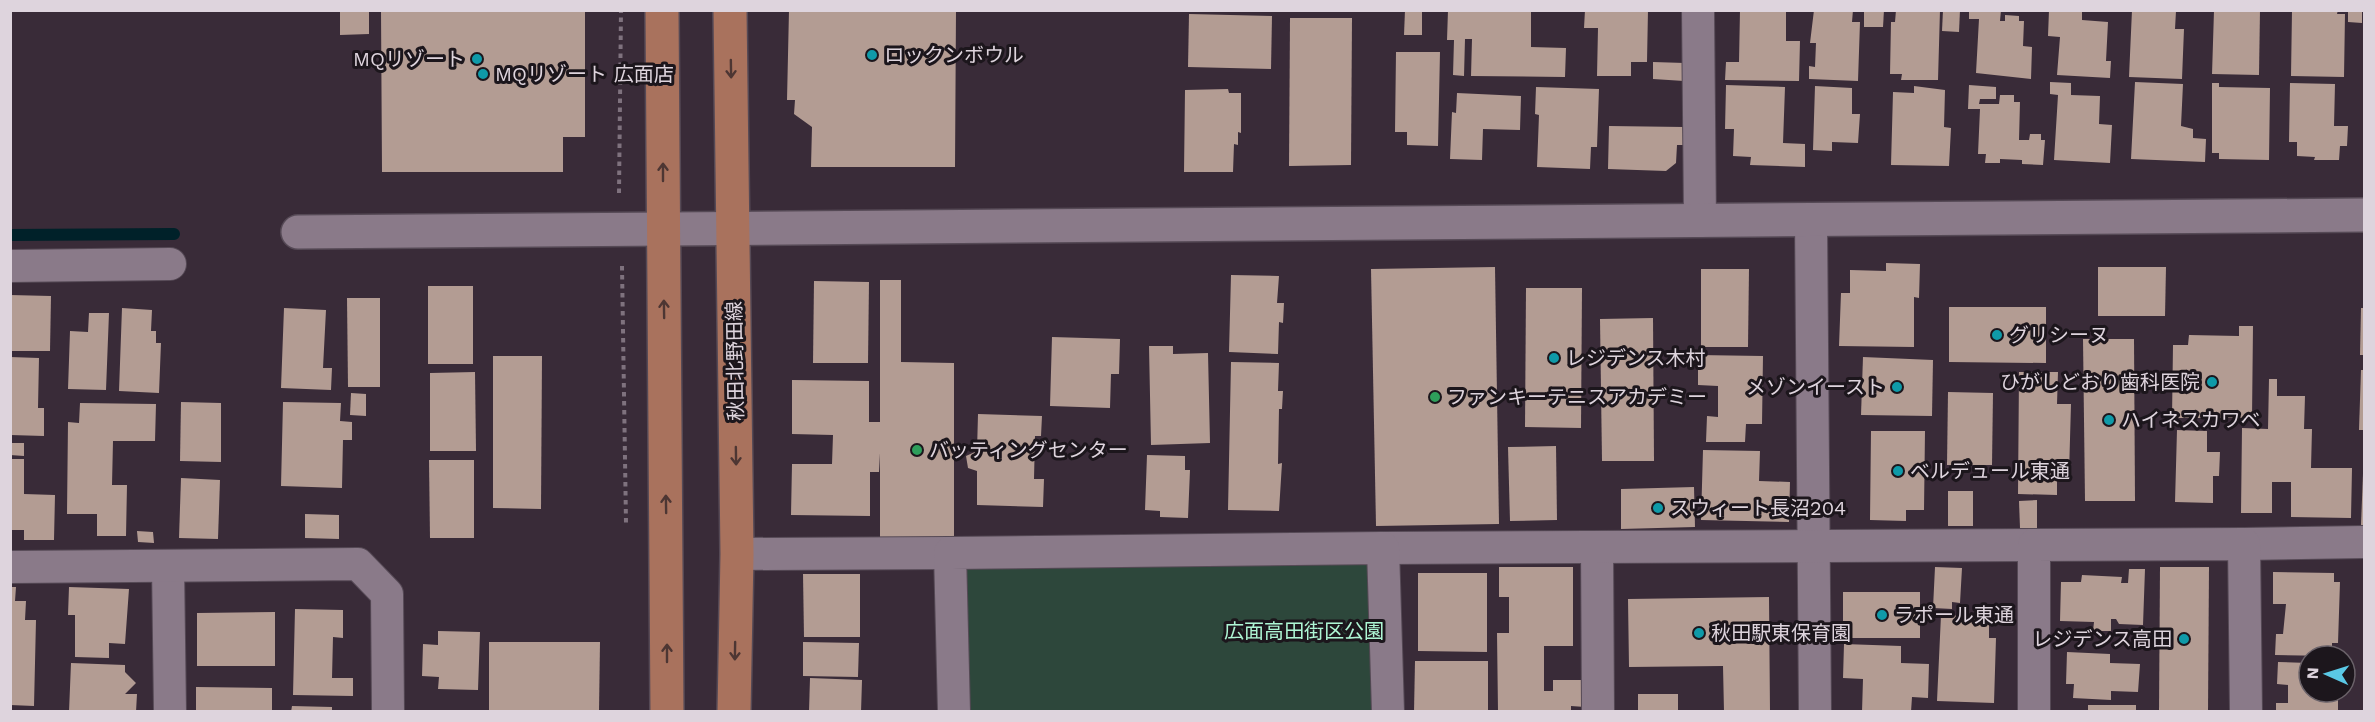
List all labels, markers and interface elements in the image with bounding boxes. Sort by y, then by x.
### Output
place label: ロックンボウル [884,43,1024,67]
place label: MQリゾート [353,47,465,71]
marker: ロックンボウル [865,48,879,62]
marker: MQリゾート [470,52,484,66]
one-way arrow [725,58,737,78]
place label: MQリゾート 広面店 [495,62,674,86]
marker: MQリゾート 広面店 [476,67,490,81]
one-way arrow [657,163,668,183]
one-way arrow [658,300,670,320]
street label: 秋田北野田線 [722,301,748,421]
place label: グリシーヌ [2009,323,2109,347]
marker: グリシーヌ [1990,328,2004,342]
place label: レジデンス木村 [1566,346,1706,370]
marker: レジデンス木村 [1547,351,1561,365]
place label: ひがしどおり歯科医院 [2000,370,2200,394]
place label: メゾンイースト [1746,375,1885,399]
marker: ひがしどおり歯科医院 [2205,375,2219,389]
marker: メゾンイースト [1890,380,1904,394]
place label: ファンキーテニスアカデミー [1447,385,1707,409]
marker: ファンキーテニスアカデミー [1428,390,1442,404]
place label: ハイネスカワベ [2121,408,2261,432]
marker: ハイネスカワベ [2102,413,2116,427]
place label: バッティングセンター [929,438,1128,462]
marker: バッティングセンター [910,443,924,457]
one-way arrow [730,446,742,466]
place label: ベルデュール東通 [1910,459,2070,483]
marker: ベルデュール東通 [1891,464,1905,478]
one-way arrow [660,495,672,515]
place label: スウィート長沼204 [1670,496,1846,520]
marker: スウィート長沼204 [1651,501,1665,515]
place label: ラポール東通 [1894,603,2014,627]
marker: ラポール東通 [1875,608,1889,622]
park label: 広面高田街区公園 [1224,619,1384,643]
place label: 秋田駅東保育園 [1711,621,1851,645]
marker: 秋田駅東保育園 [1692,626,1706,640]
place label: レジデンス高田 [2032,627,2172,651]
marker: レジデンス高田 [2177,632,2191,646]
one-way arrow [729,641,741,661]
one-way arrow [661,644,673,664]
north arrow [2297,644,2357,704]
text: N [2303,667,2322,680]

